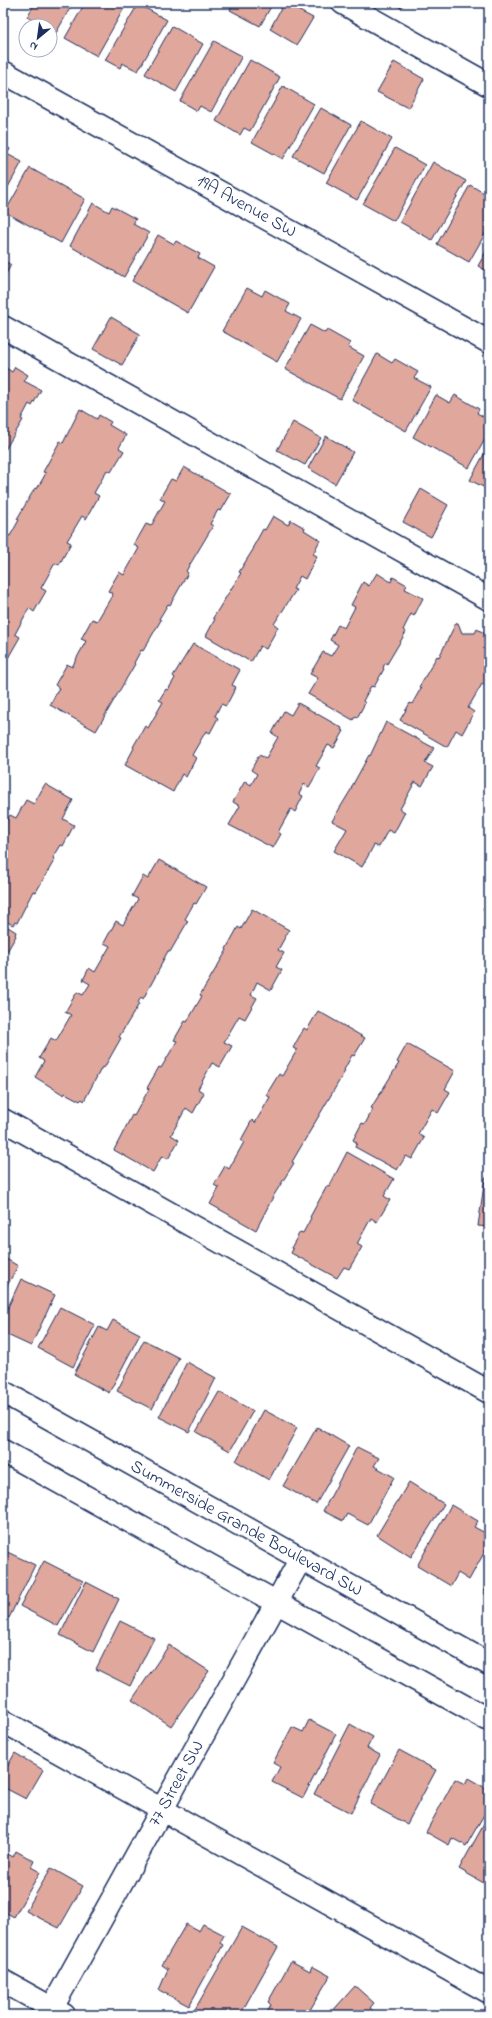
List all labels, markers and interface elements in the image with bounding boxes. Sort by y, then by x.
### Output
north arrow [18,18,58,58]
text: N [27,37,41,55]
street label: 19A Avenue SW [191,169,301,245]
street label: Summerside Grande Boulevard SW [125,1454,367,1604]
street label: 77 Street SW [143,1736,211,1832]

